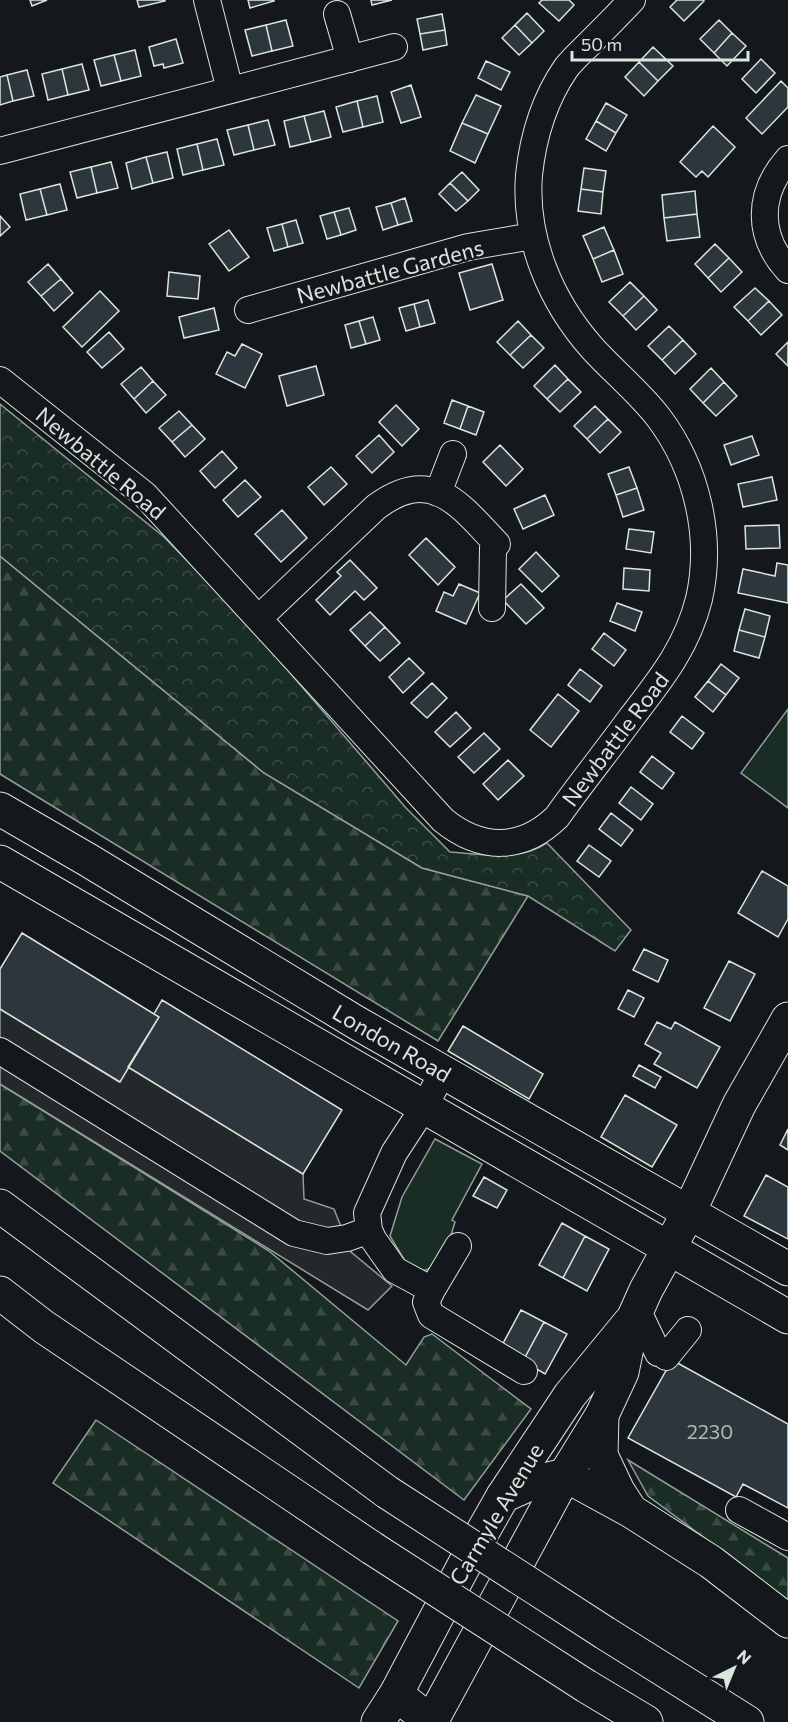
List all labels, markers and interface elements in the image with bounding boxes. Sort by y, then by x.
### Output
scale bar [572,24,748,62]
text: 50 m [581,33,622,55]
street label: Newbattle Gardens [294,233,486,309]
street label: Newbattle Road [31,401,171,525]
street label: Newbattle Road [556,667,674,811]
street label: London Road [328,998,456,1088]
house number: 2230 [687,1419,733,1443]
street label: Carmyle Avenue [443,1438,549,1590]
north arrow [704,1638,764,1698]
text: N [734,1646,755,1668]

